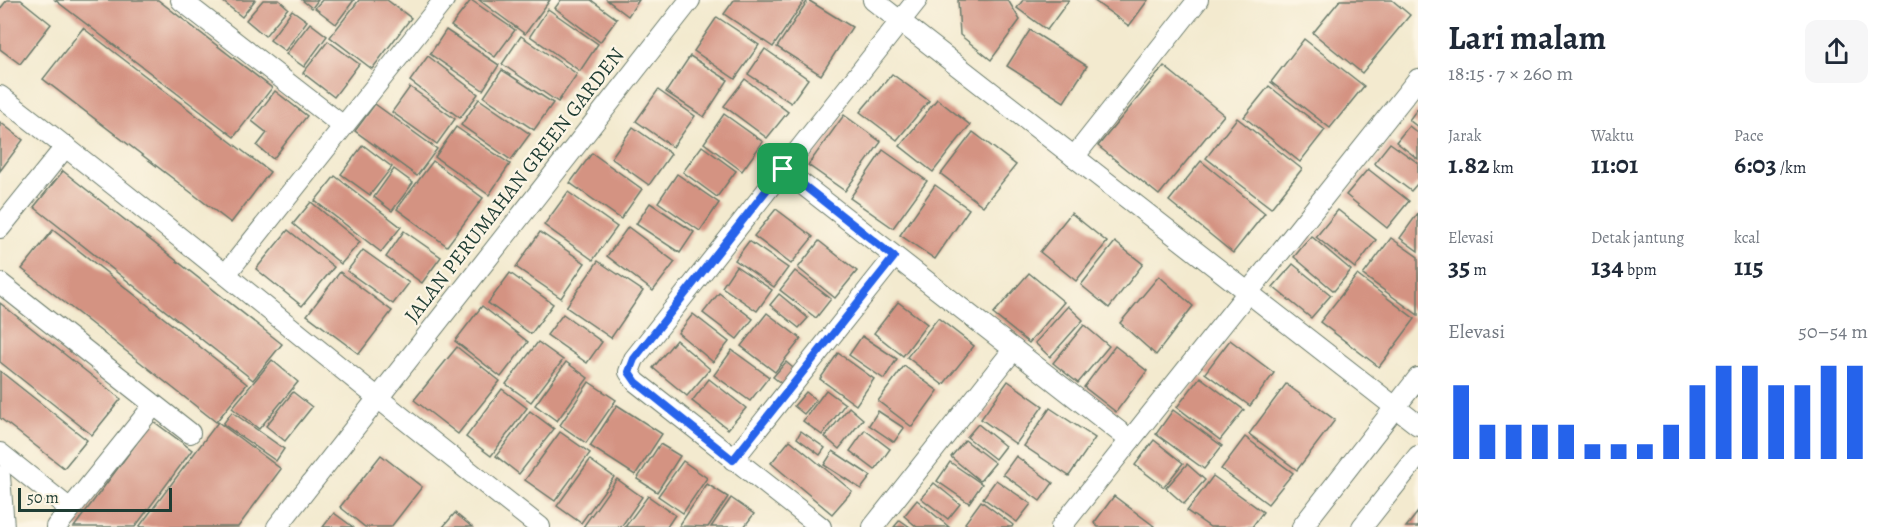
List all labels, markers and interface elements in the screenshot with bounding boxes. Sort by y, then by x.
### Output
text: Lari malam [1448,15,1606,60]
button: share [1805,20,1868,83]
street label: JALAN PERUMAHAN GREEN GARDEN [398,42,630,328]
text: 18:15 · 7 × 260 m [1448,60,1573,87]
text: Jarak [1448,125,1482,147]
text: Waktu [1591,125,1634,147]
text: Pace [1734,125,1764,147]
pin [757,143,808,194]
text: 1.82 [1448,147,1490,182]
text: 11:01 [1591,147,1638,182]
text: 6:03 [1734,147,1777,182]
icon: arrive [766,152,799,185]
text: km [1490,157,1514,179]
text: /km [1777,157,1806,179]
text: Elevasi [1448,227,1494,249]
text: Detak jantung [1591,227,1684,249]
text: kcal [1734,227,1760,249]
text: 35 [1448,249,1470,284]
text: 134 [1591,249,1624,284]
text: 115 [1734,249,1764,284]
text: m [1470,259,1487,281]
text: bpm [1624,259,1657,281]
text: Elevasi [1448,318,1505,345]
text: 50–54 m [1798,318,1868,345]
scale bar [18,485,172,512]
text: 50 m [27,487,59,509]

